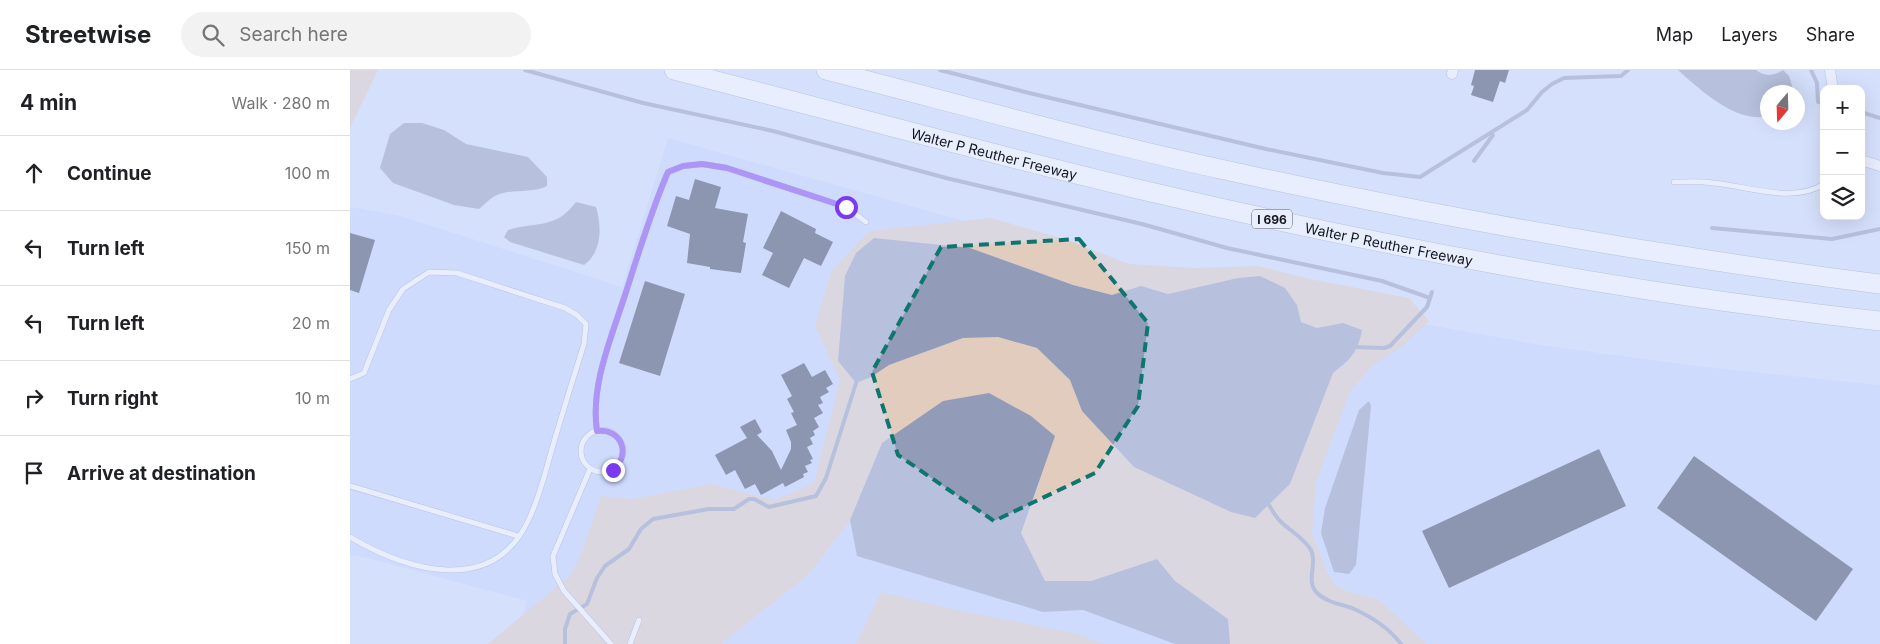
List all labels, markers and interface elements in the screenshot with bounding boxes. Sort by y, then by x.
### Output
search box [181,12,531,57]
text: Streetwise [25,20,151,49]
icon: search [199,21,227,49]
text: Search here [239,23,348,46]
text: Map [1656,24,1693,45]
text: Layers [1721,24,1778,45]
text: Share [1806,24,1855,45]
north arrow [1760,85,1805,130]
map controls [1820,85,1865,220]
button: + [1820,85,1865,130]
text: 4 min [20,90,77,115]
text: Walk · 280 m [232,93,330,113]
street label: Walter P Reuther Freeway [909,124,1079,183]
button: − [1820,130,1865,175]
icon: ahead [20,159,48,187]
text: Continue [67,162,152,185]
text: 100 m [285,163,330,183]
button: layers [1820,175,1865,220]
route start [835,196,858,219]
road number: I 696 [1252,210,1292,228]
street label: Walter P Reuther Freeway [1304,218,1475,268]
icon: left [20,234,48,262]
text: Turn left [67,237,145,260]
text: 150 m [285,238,330,258]
icon: left [20,309,48,337]
text: Turn left [67,312,145,335]
text: 20 m [292,313,330,333]
icon: right [20,384,48,412]
text: Turn right [67,387,158,410]
text: 10 m [295,388,330,408]
icon: arrive [20,459,48,487]
route end [602,459,625,482]
text: Arrive at destination [67,462,256,485]

